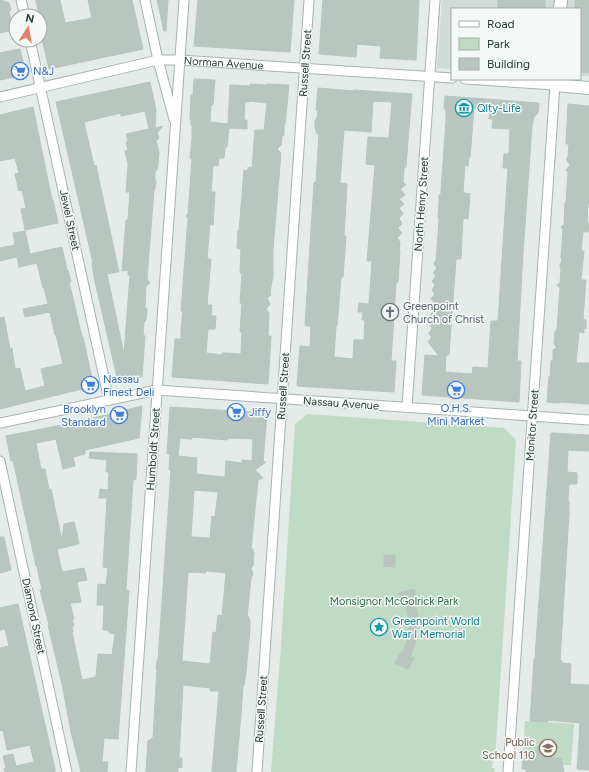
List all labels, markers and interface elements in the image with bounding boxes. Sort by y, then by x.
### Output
north arrow [8,8,48,48]
legend [451,8,581,80]
text: N [24,11,35,26]
text: Road [487,17,515,31]
street label: Russell Street [297,29,314,97]
text: Park [487,37,510,51]
street label: Norman Avenue [183,54,264,73]
text: Building [487,57,530,71]
supermarket icon: N&J [10,61,30,81]
place label: N&J [33,65,54,78]
museum icon: Qlty-Life [454,98,474,118]
place label: Qlty-Life [477,102,521,115]
street label: North Henry Street [412,156,431,252]
street label: Jewel Street [57,188,82,252]
place label: Greenpoint Church of Christ [403,300,485,326]
church icon: Greenpoint Church of Christ [380,302,400,322]
street label: Russell Street [275,352,292,420]
place label: Nassau Finest Deli [103,373,154,399]
supermarket icon: Nassau Finest Deli [80,375,100,395]
supermarket icon: O.H.S. Mini Market [446,380,466,400]
street label: Monitor Street [523,389,541,461]
street label: Nassau Avenue [303,394,379,413]
supermarket icon: Jiffy [226,402,246,422]
place label: O.H.S. Mini Market [427,402,485,428]
place label: Brooklyn Standard [61,403,106,429]
supermarket icon: Brooklyn Standard [109,405,129,425]
place label: Jiffy [249,406,271,419]
street label: Humboldt Street [144,407,163,491]
street label: Diamond Street [19,577,48,655]
park label: Monsignor McGolrick Park [330,595,459,608]
place label: Greenpoint World War I Memorial [392,615,480,641]
place icon: Greenpoint World War I Memorial [369,617,389,637]
street label: Russell Street [253,675,270,743]
place label: Public School 110 [482,736,535,762]
school or university icon: Public School 110 [538,738,558,758]

